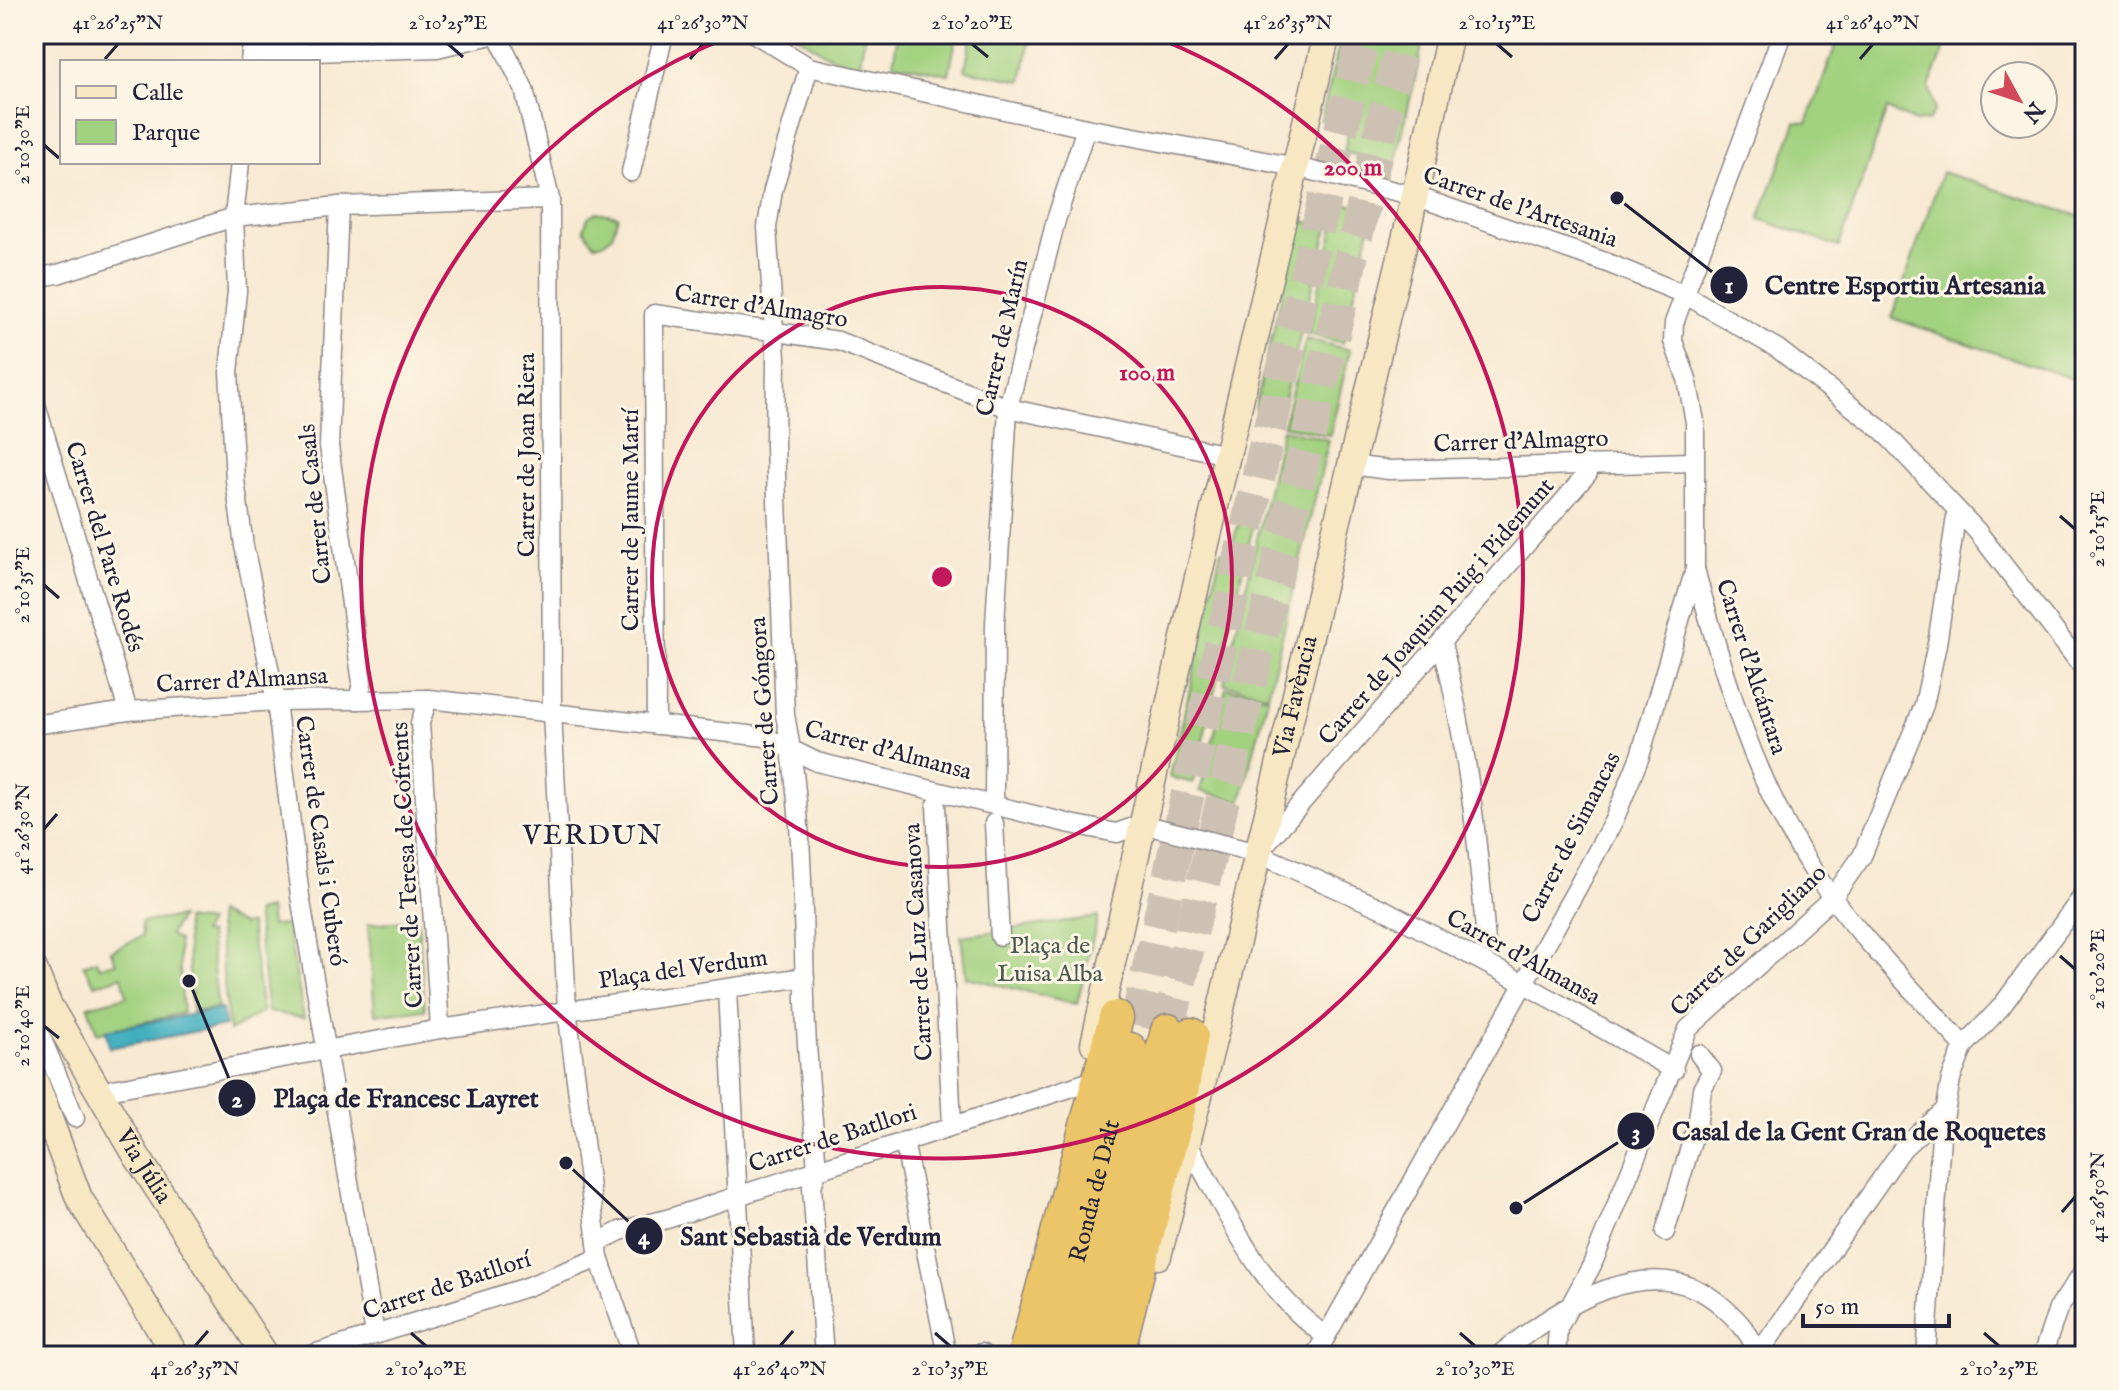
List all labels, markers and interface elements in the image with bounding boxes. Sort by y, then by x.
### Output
text: 41°26'25"N [73,11,163,36]
text: 2°10'25"E [409,11,488,36]
text: 41°26'30"N [657,11,749,36]
text: 2°10'20"E [931,11,1013,36]
text: 41°26'35"N [1244,11,1332,36]
text: 2°10'15"E [1459,11,1536,36]
text: 41°26'40"N [1826,11,1920,36]
legend [60,60,320,164]
north arrow [1979,60,2059,140]
text: Calle [132,78,184,109]
text: N [2016,95,2050,128]
text: 2°10'30"E [11,105,36,185]
text: Parque [132,118,200,149]
text: 200 m [1324,153,1383,184]
street label: Carrer de l'Artesania [1418,160,1622,256]
street label: Carrer de Marín [970,256,1036,420]
callout: Centre Esportiu Artesania [1709,260,2061,310]
text: Centre Esportiu Artesania [1765,270,2046,303]
text: 1 [1725,271,1734,302]
street label: Carrer d'Almagro [672,278,850,336]
street label: Carrer de Joan Riera [512,352,543,557]
text: 100 m [1119,358,1176,389]
street label: Carrer de Jaume Martí [616,407,647,631]
street label: Carrer de Casals [292,423,340,585]
street label: Carrer d'Almagro [1433,423,1609,461]
street label: Carrer del Pare Rodés [57,438,151,656]
street label: Carrer de Joaquim Puig i Pidemunt [1312,472,1562,752]
text: 2°10'15"E [2086,490,2111,567]
text: 2°10'35"E [11,546,36,623]
centre of rings [928,563,956,591]
street label: Carrer d'Alcántara [1708,575,1794,759]
street label: Carrer de Góngora [743,615,787,806]
street label: Via Favència [1266,632,1325,762]
street label: Carrer d'Almansa [155,661,329,701]
street label: Carrer de Casals i Cuberó [287,714,353,968]
street label: Carrer d'Almansa [801,714,976,788]
street label: Carrer de Teresa de Cofrents [385,721,431,1009]
street label: Carrer de Simancas [1515,747,1629,929]
text: 41°26'30"N [11,783,36,875]
district label: VERDUN [522,819,663,854]
street label: Carrer de Luz Casanova [897,822,941,1062]
street label: Carrer de Garigliano [1664,858,1834,1024]
street label: Carrer d'Almansa [1440,903,1606,1014]
text: 2°10'20"E [2086,928,2111,1010]
park label: Plaça de Luisa Alba [997,931,1104,990]
street label: Plaça del Verdum [596,943,770,997]
text: 2°10'40"E [11,985,36,1067]
callout: Plaça de Francesc Layret [217,1073,555,1123]
text: Plaça de Francesc Layret [273,1083,539,1116]
text: 2 [231,1085,243,1116]
street label: Carrer de Batllori [745,1097,921,1181]
callout: Casal de la Gent Gran de Roquetes [1616,1106,2062,1156]
text: Casal de la Gent Gran de Roquetes [1672,1116,2046,1149]
street label: Ronda de Dalt [1062,1117,1128,1265]
text: 3 [1632,1118,1640,1149]
street label: Via Júlia [108,1122,179,1210]
text: 41°26'50"N [2086,1151,2111,1243]
callout: Sant Sebastià de Verdum [624,1211,958,1261]
text: Sant Sebastià de Verdum [680,1221,942,1254]
text: 4 [638,1222,651,1253]
street label: Carrer de Batllorí [359,1244,536,1328]
scale bar [1803,1278,1949,1328]
text: 50 m [1815,1292,1859,1323]
text: 41°26'35"N [151,1357,239,1382]
text: 2°10'40"E [385,1357,467,1382]
text: 41°26'40"N [733,1357,827,1382]
text: 2°10'35"E [912,1357,989,1382]
text: 2°10'30"E [1435,1357,1515,1382]
text: 2°10'25"E [1960,1357,2039,1382]

